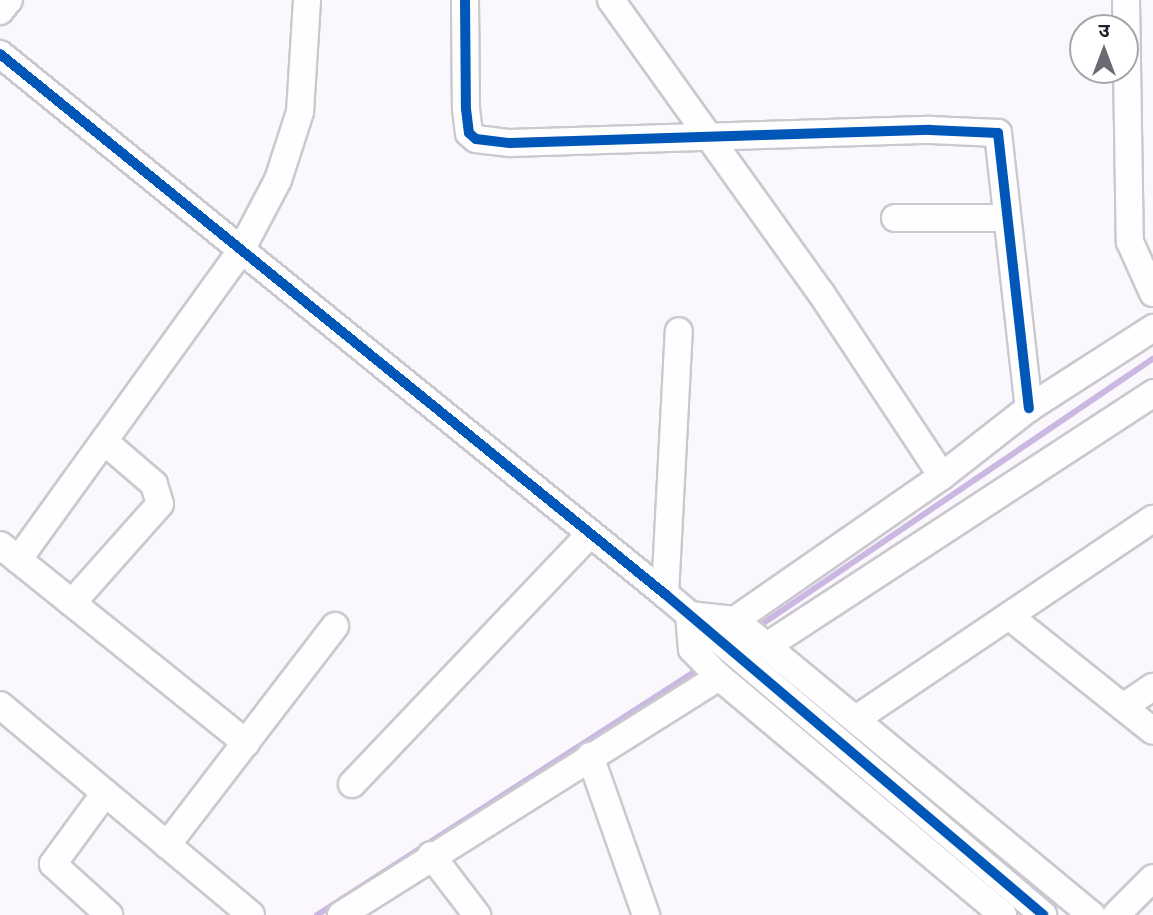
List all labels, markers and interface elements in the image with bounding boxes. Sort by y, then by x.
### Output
north arrow [1069,14,1139,84]
text: उ [1098,17,1110,43]

